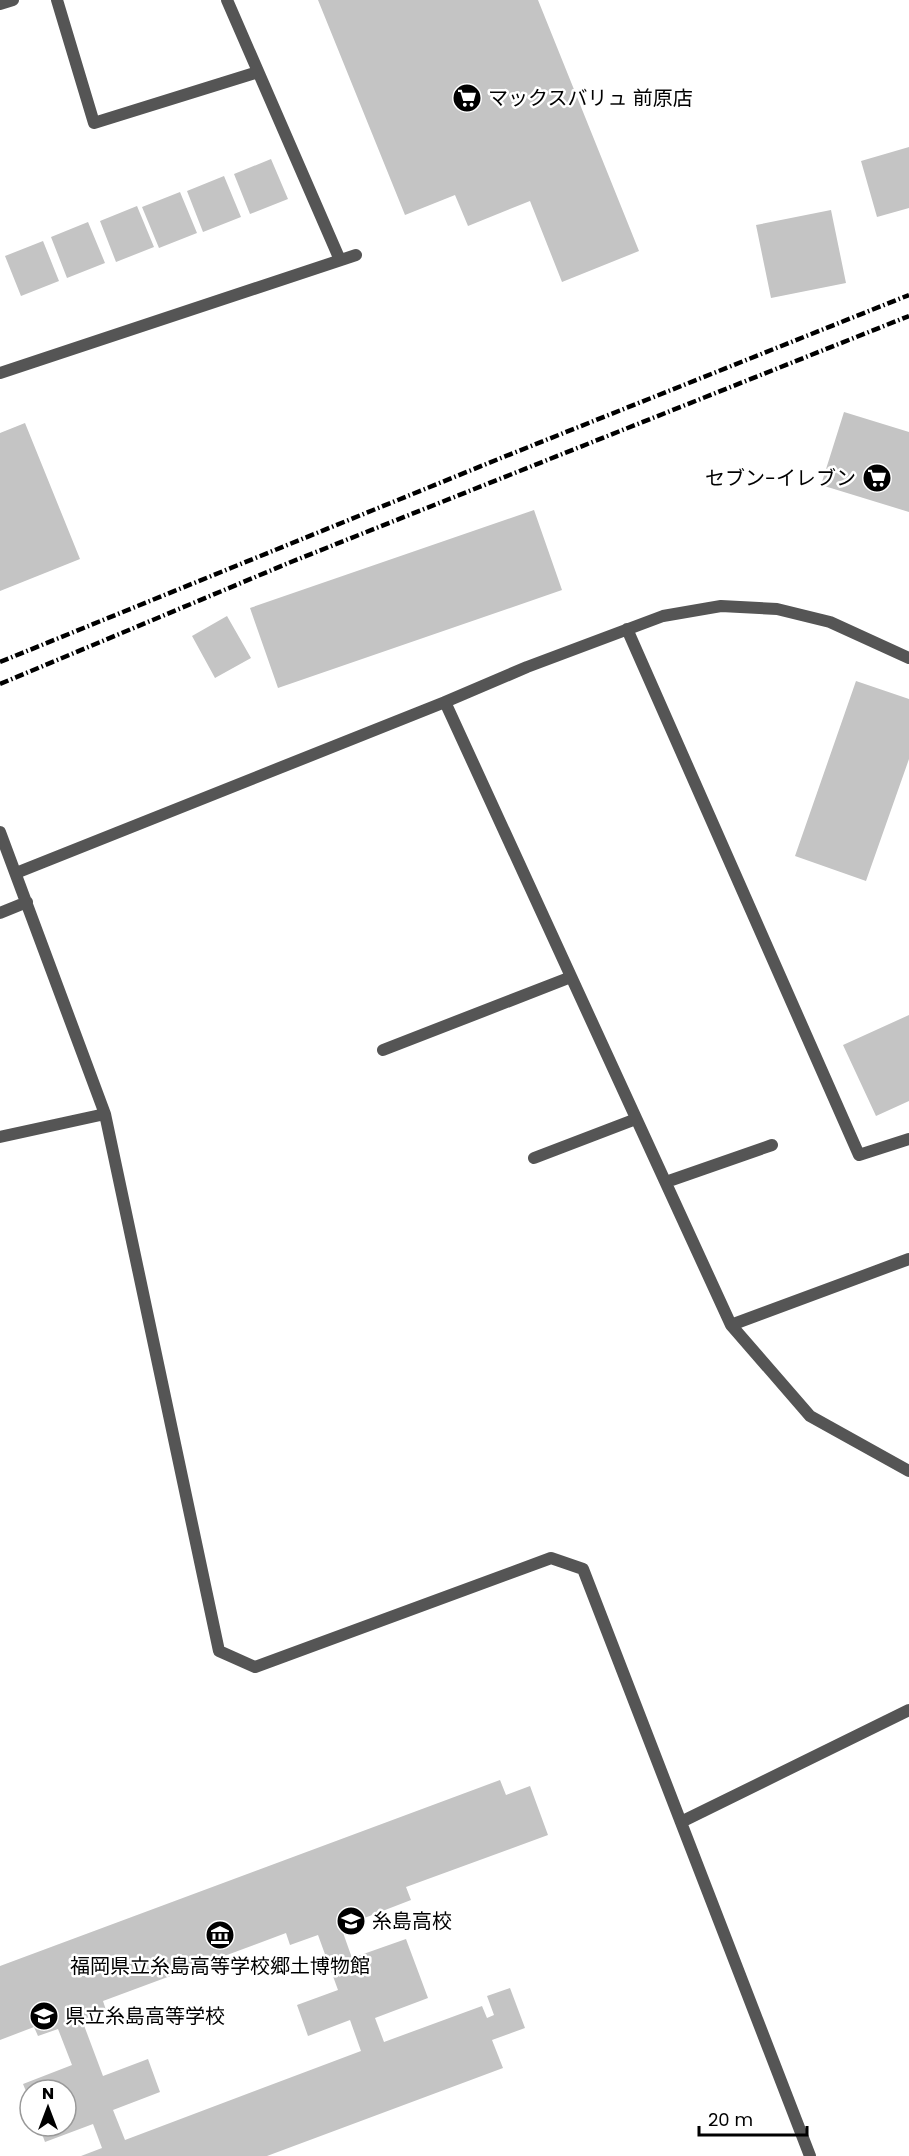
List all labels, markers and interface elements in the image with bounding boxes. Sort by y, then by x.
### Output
supermarket icon: マックスバリュ 前原店 [451,82,483,114]
place label: マックスバリュ 前原店 [488,84,693,112]
supermarket icon: セブン-イレブン [861,462,893,494]
place label: セブン-イレブン [705,464,856,492]
school or university icon: 糸島高校 [335,1905,367,1937]
place label: 糸島高校 [372,1907,452,1935]
museum icon: 福岡県立糸島高等学校郷土博物館 [204,1919,236,1951]
place label: 福岡県立糸島高等学校郷土博物館 [70,1952,370,1980]
school or university icon: 県立糸島高等学校 [28,2000,60,2032]
place label: 県立糸島高等学校 [65,2002,225,2030]
north arrow [18,2078,78,2138]
text: N [42,2082,54,2105]
scale bar [699,2099,807,2137]
text: 20 m [708,2107,753,2132]

